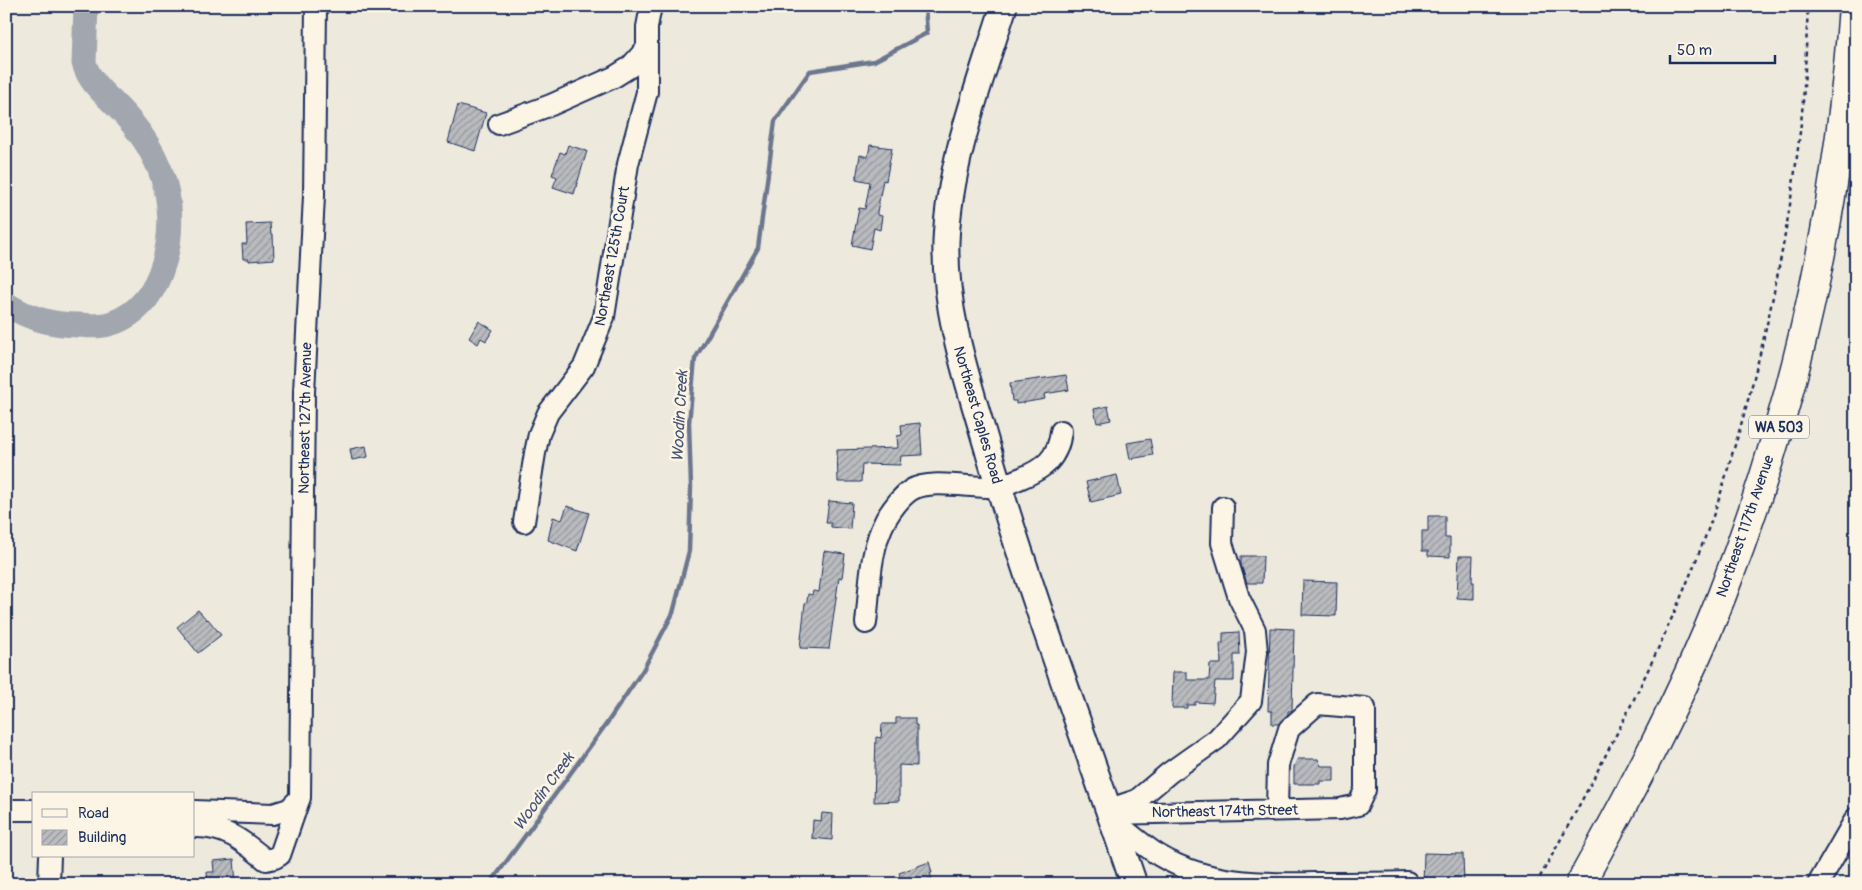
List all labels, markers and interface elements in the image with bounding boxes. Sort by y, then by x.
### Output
scale bar [1670,32,1774,64]
text: 50 m [1677,41,1712,60]
street label: Northeast 125th Court [591,184,634,328]
street label: Northeast 127th Avenue [295,341,316,494]
street label: Northeast Caples Road [949,344,1006,486]
water label: Woodin Creek [668,368,692,462]
road number: WA 503 [1749,416,1809,438]
street label: Northeast 117th Avenue [1712,452,1779,600]
water label: Woodin Creek [509,748,580,835]
legend [32,792,195,858]
street label: Northeast 174th Street [1152,801,1299,822]
text: Road [78,804,109,823]
text: Building [78,828,126,847]

